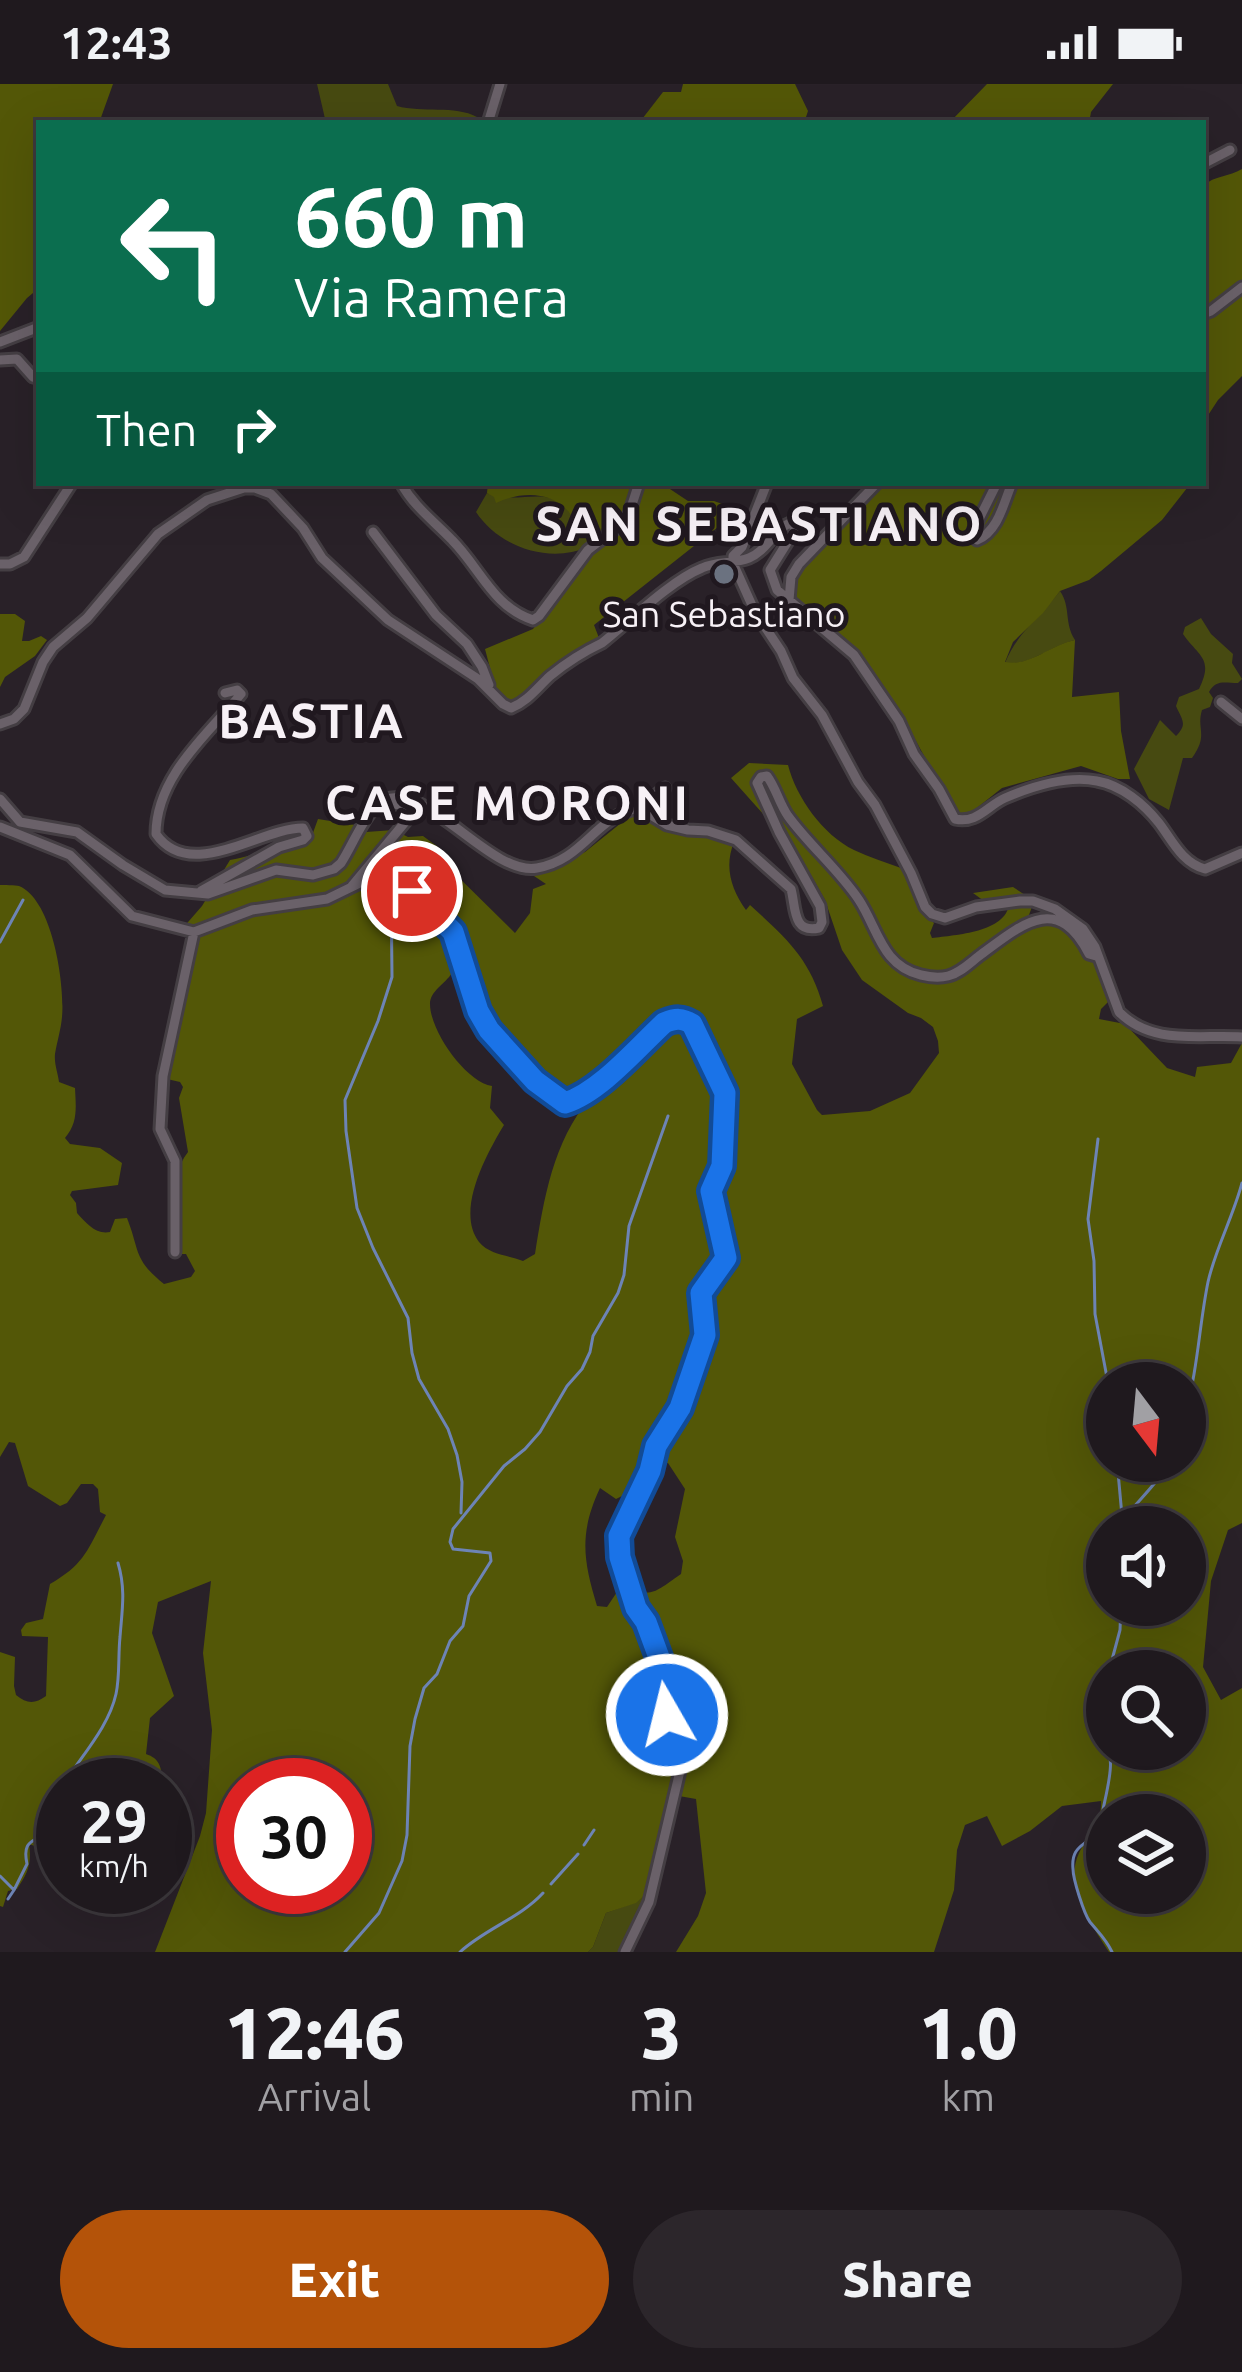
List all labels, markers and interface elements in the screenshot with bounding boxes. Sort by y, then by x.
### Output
text: 12:43 [60,17,173,68]
icon: left [96,168,252,324]
text: 660 m [294,169,528,263]
text: Via Ramera [294,267,569,327]
icon: right [221,396,287,462]
text: Then [96,404,197,455]
district label: SAN SEBASTIANO [535,496,985,550]
marker: San Sebastiano [711,561,737,587]
place label: San Sebastiano [602,593,846,634]
district label: BASTIA [218,693,406,747]
district label: CASE MORONI [325,775,691,829]
pin [361,840,463,942]
icon: arrive [379,858,445,924]
north arrow [1086,1362,1206,1482]
map controls [1086,1362,1206,1914]
button: sound [1086,1506,1206,1626]
button: search [1086,1650,1206,1770]
position arrow [604,1652,730,1778]
speed limit sign: 30 [216,1758,372,1914]
text: 29 [80,1787,148,1854]
button: layers [1086,1794,1206,1914]
text: km/h [79,1849,149,1883]
text: 12:46 [224,1992,405,2073]
text: 3 [641,1992,682,2073]
text: 1.0 [919,1992,1018,2073]
text: Arrival [258,2075,371,2118]
text: min [629,2075,694,2118]
text: km [941,2075,995,2118]
button: Exit [60,2210,609,2348]
button: Share [633,2210,1182,2348]

